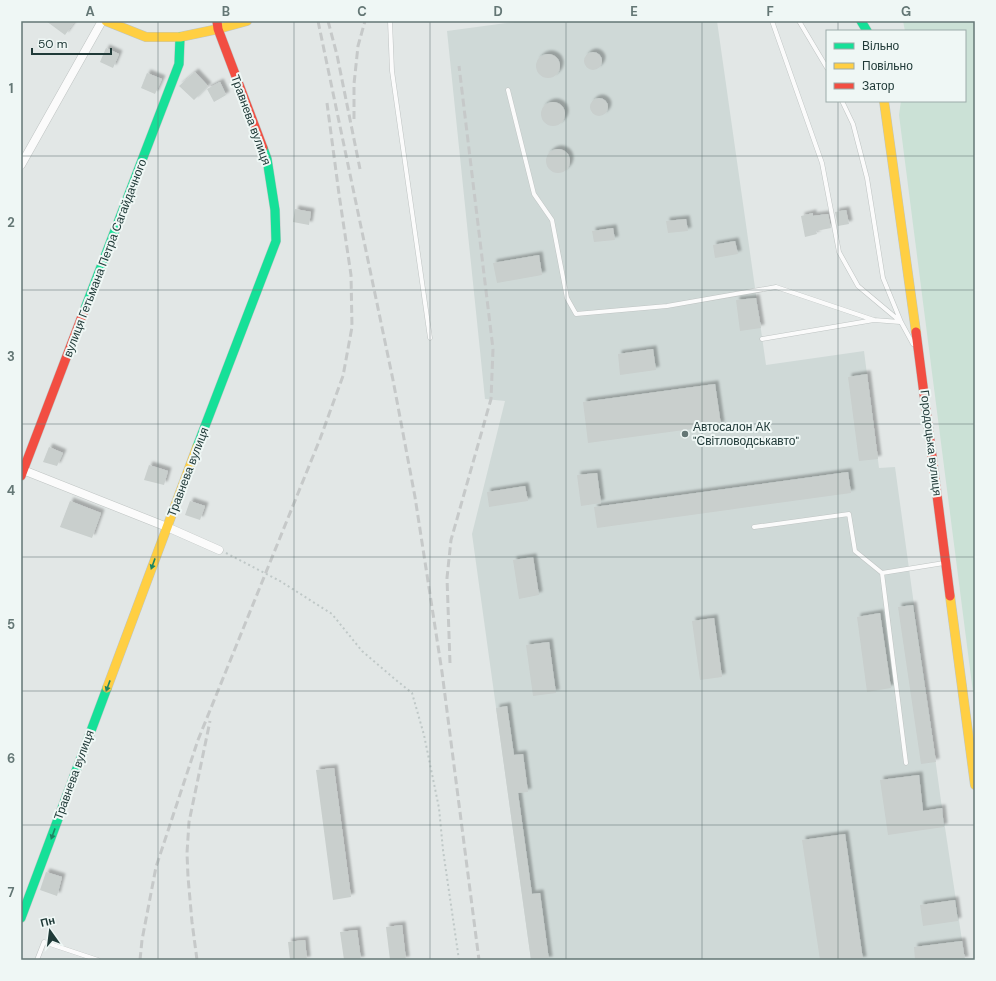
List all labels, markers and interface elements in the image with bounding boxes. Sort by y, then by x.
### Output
text: A [85,3,95,20]
text: B [222,3,230,20]
text: C [357,3,367,20]
text: D [493,3,503,20]
text: E [630,3,638,20]
text: F [766,3,774,20]
text: G [901,3,911,20]
scale bar [32,30,111,56]
legend [826,30,966,102]
text: 50 m [38,36,67,52]
text: Вільно [862,38,900,54]
text: Повільно [862,58,913,74]
street label: Травнева вулиця [227,73,275,167]
text: Затор [862,78,895,94]
text: 1 [9,80,13,97]
street label: вулиця Гетьмана Петра Сагайдачного [60,156,150,359]
text: 2 [7,214,15,231]
text: 3 [7,348,15,365]
street label: Городоцька вулиця [917,389,945,497]
place label: Автосалон АК "Світловодськавто" [693,419,799,449]
street label: Травнева вулиця [164,425,212,519]
marker: Автосалон АК "Світловодськавто" [680,429,690,439]
text: 4 [7,482,15,499]
one-way arrow [150,558,156,570]
text: 5 [7,616,15,633]
one-way arrow [104,680,110,692]
street label: Травнева вулиця [50,728,98,822]
text: 6 [7,750,15,767]
one-way arrow [49,828,55,840]
text: 7 [8,884,15,901]
north arrow [30,911,70,951]
text: Пн [39,913,56,930]

